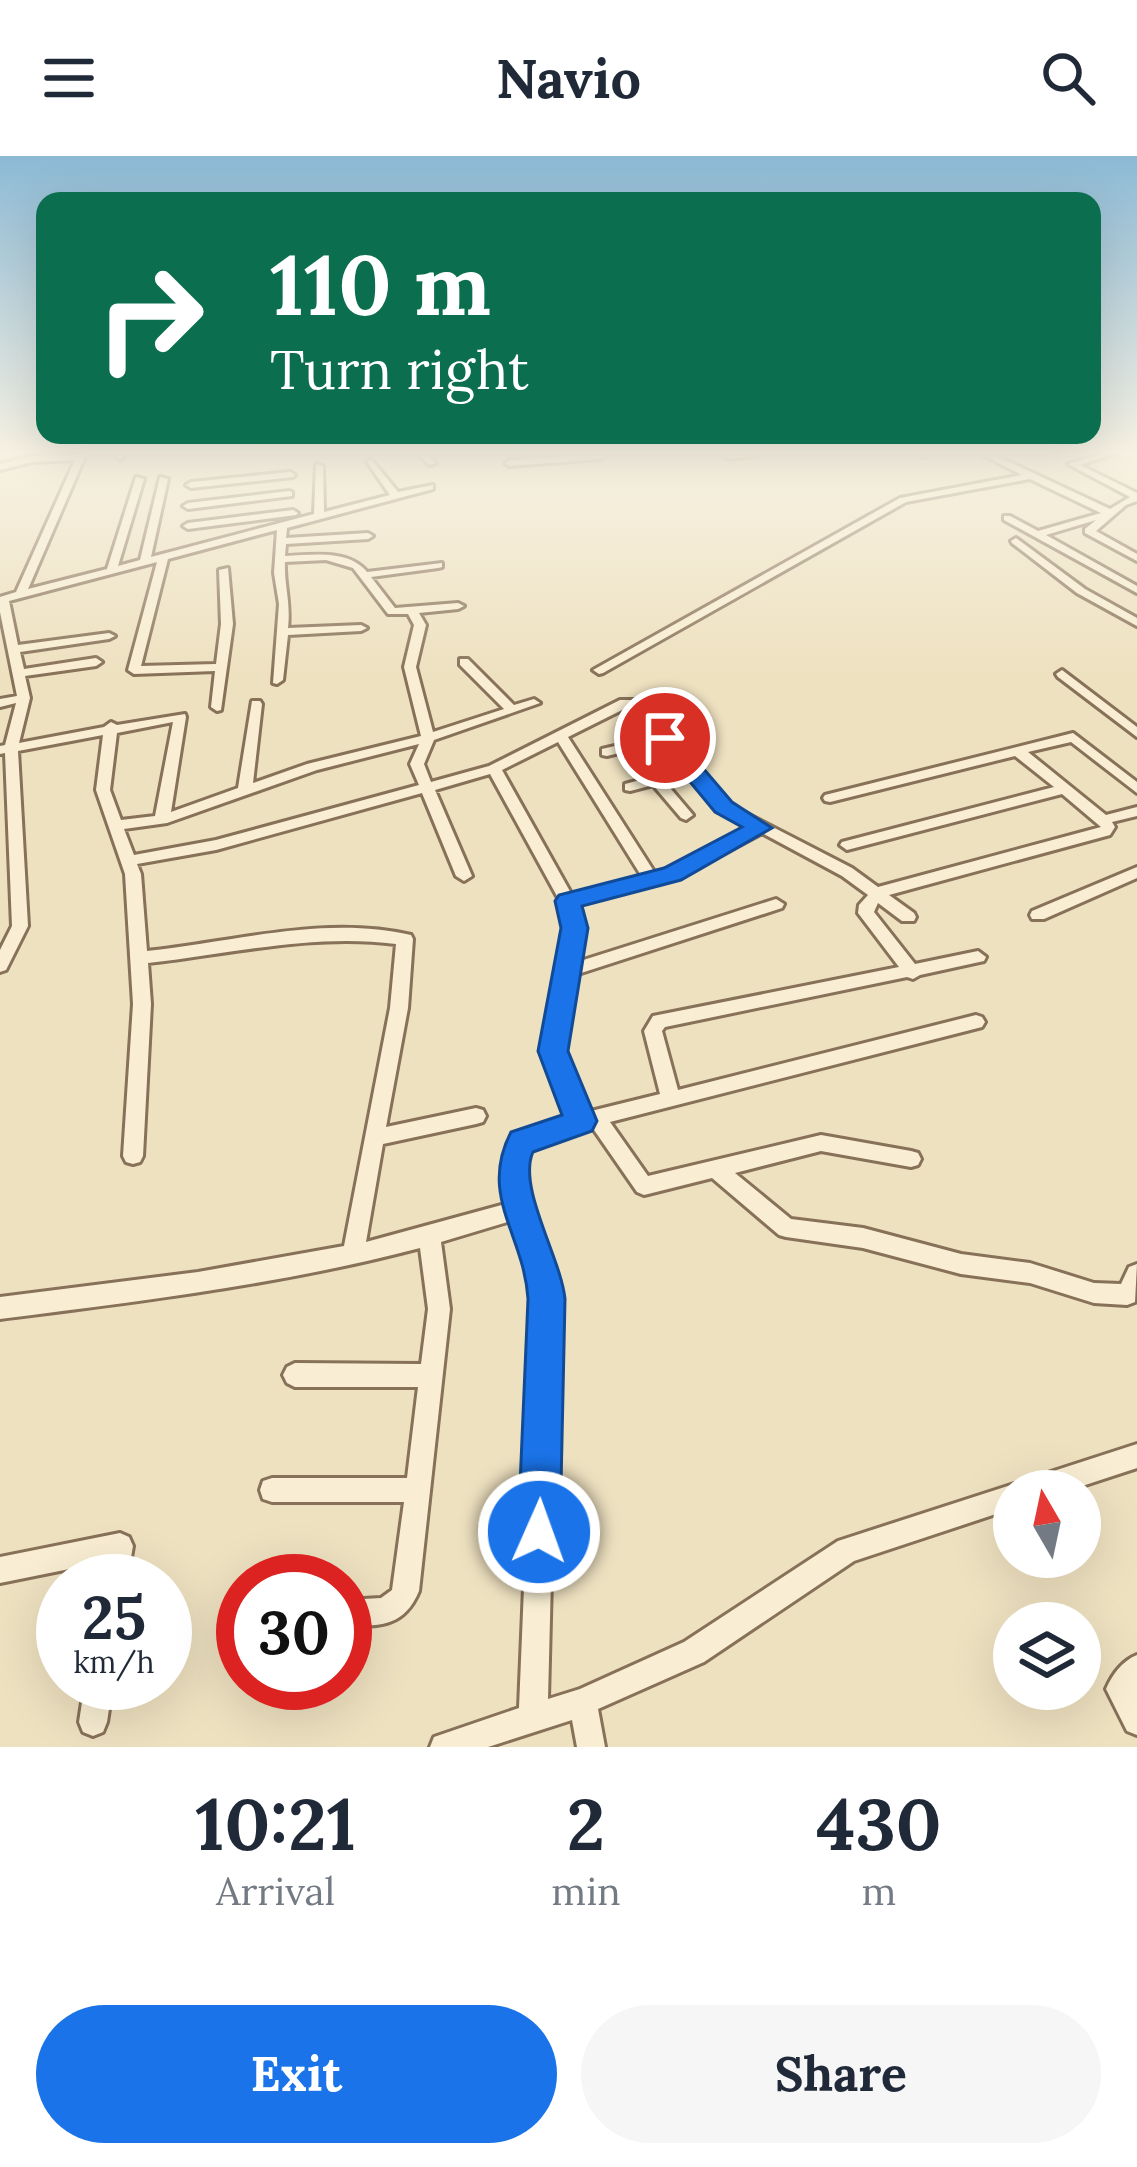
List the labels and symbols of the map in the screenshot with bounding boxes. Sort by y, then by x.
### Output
pin [614,687,716,789]
position arrow [476,1469,602,1595]
north arrow [993,1470,1101,1578]
speed limit sign: 30 [216,1554,372,1710]

